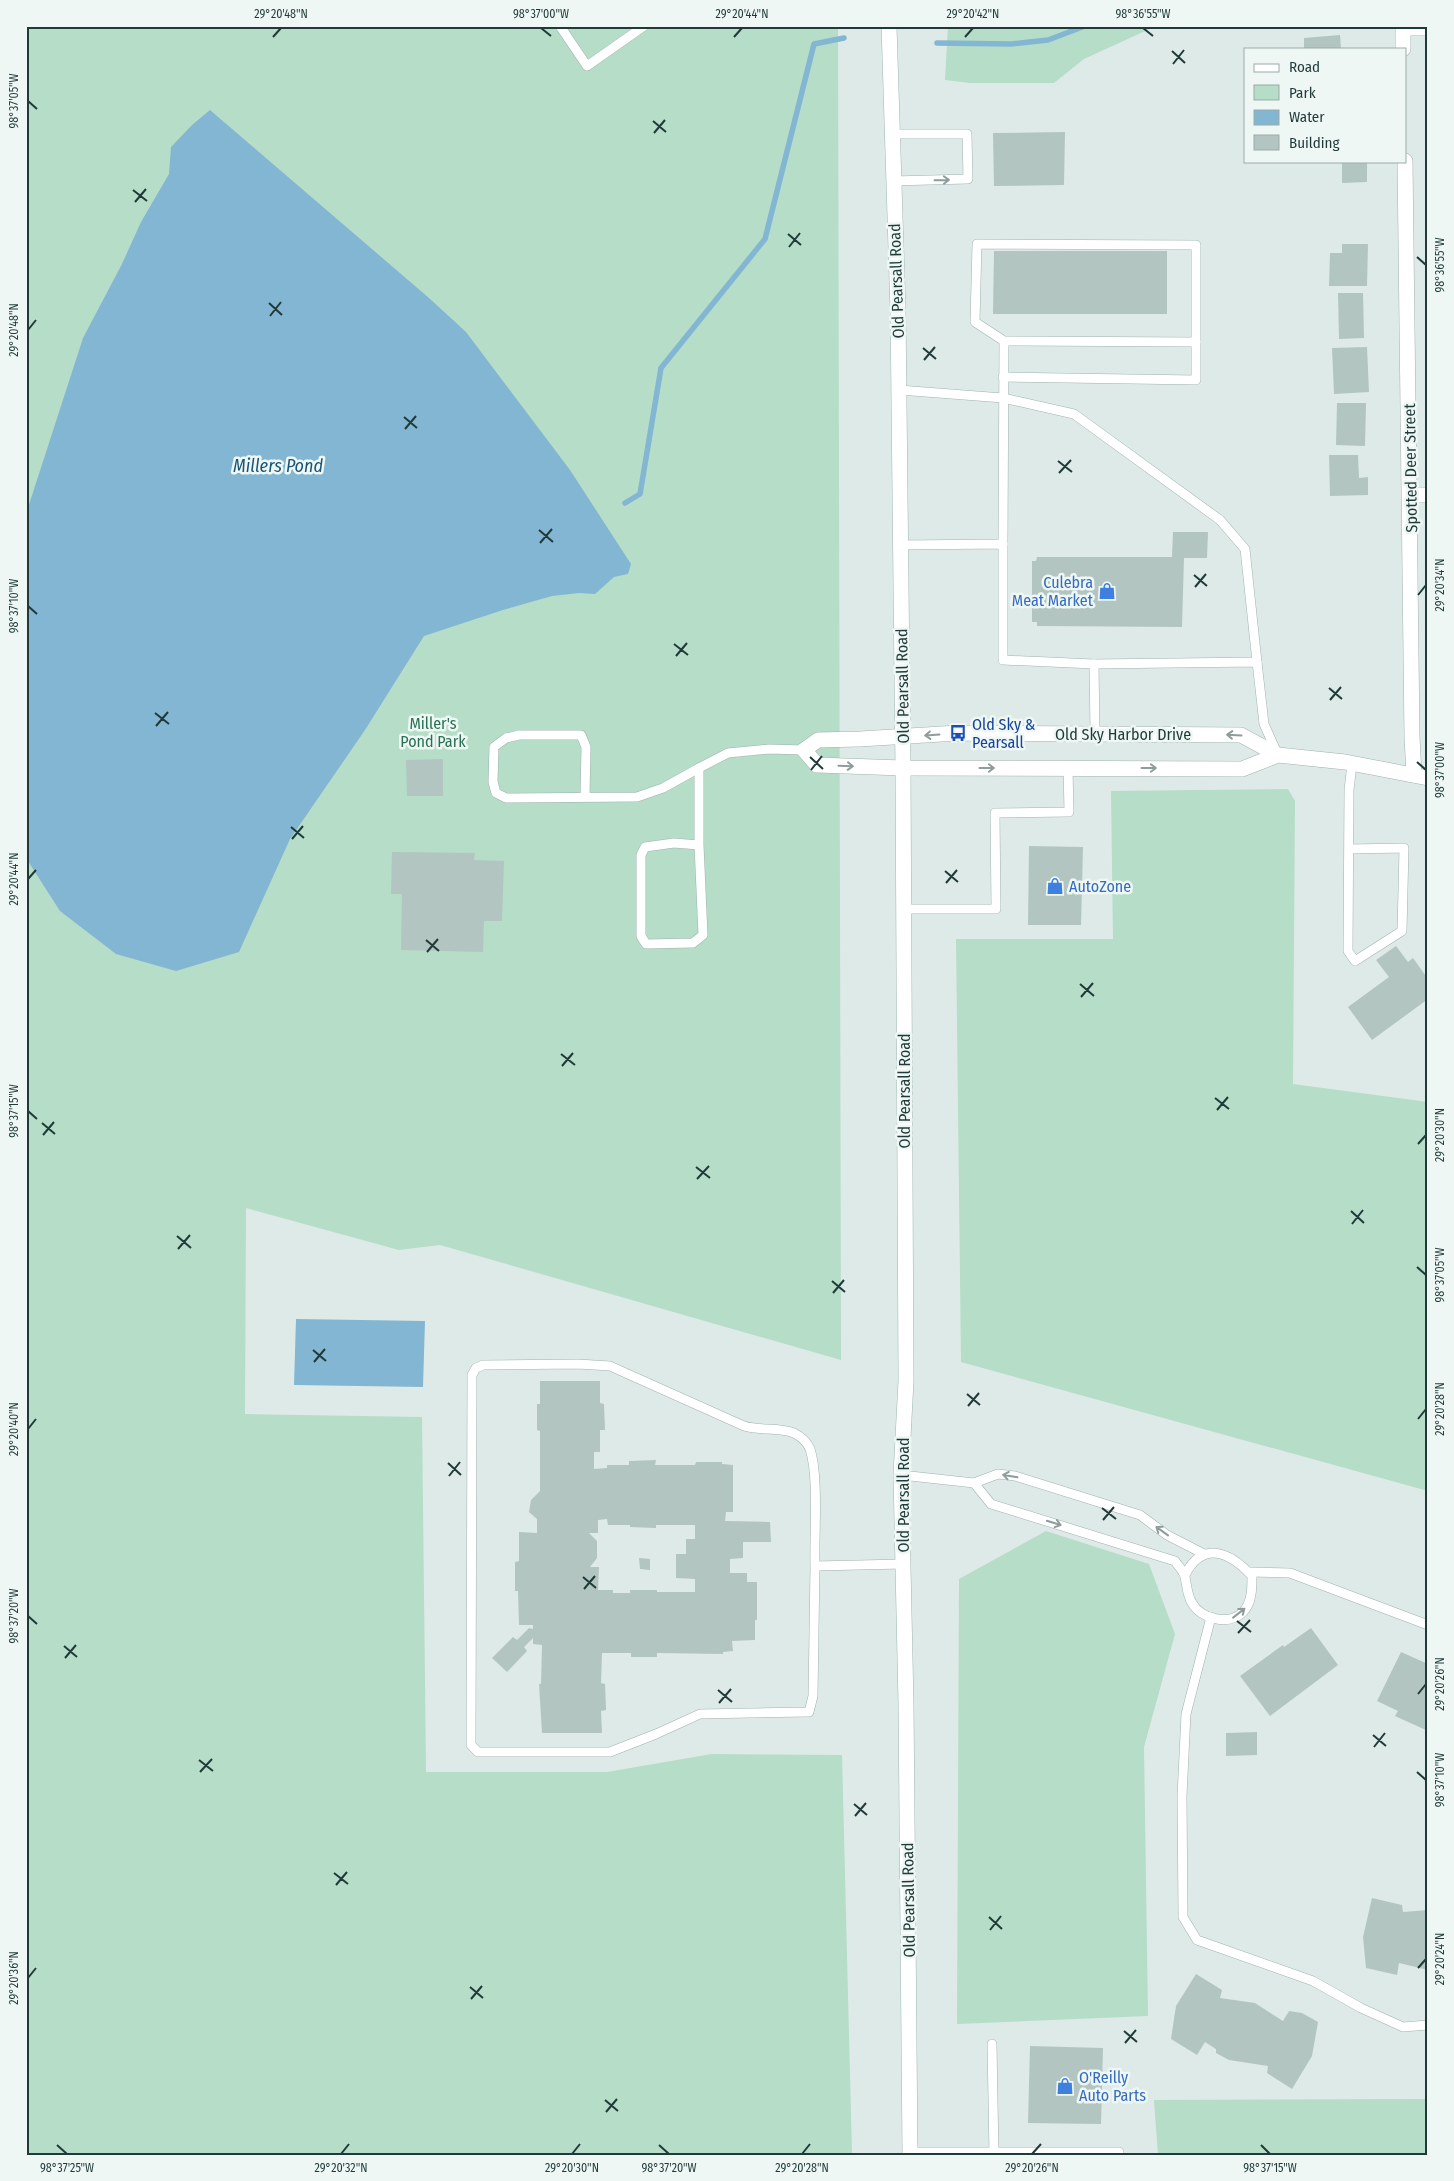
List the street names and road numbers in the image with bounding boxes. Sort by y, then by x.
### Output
street label: Old Pearsall Road [885,223,908,339]
street label: Spotted Deer Street [1400,403,1421,533]
street label: Old Pearsall Road [892,628,913,744]
street label: Old Sky Harbor Drive [1055,725,1191,744]
street label: Old Pearsall Road [895,1033,914,1149]
street label: Old Pearsall Road [894,1437,913,1553]
street label: Old Pearsall Road [898,1842,919,1958]

